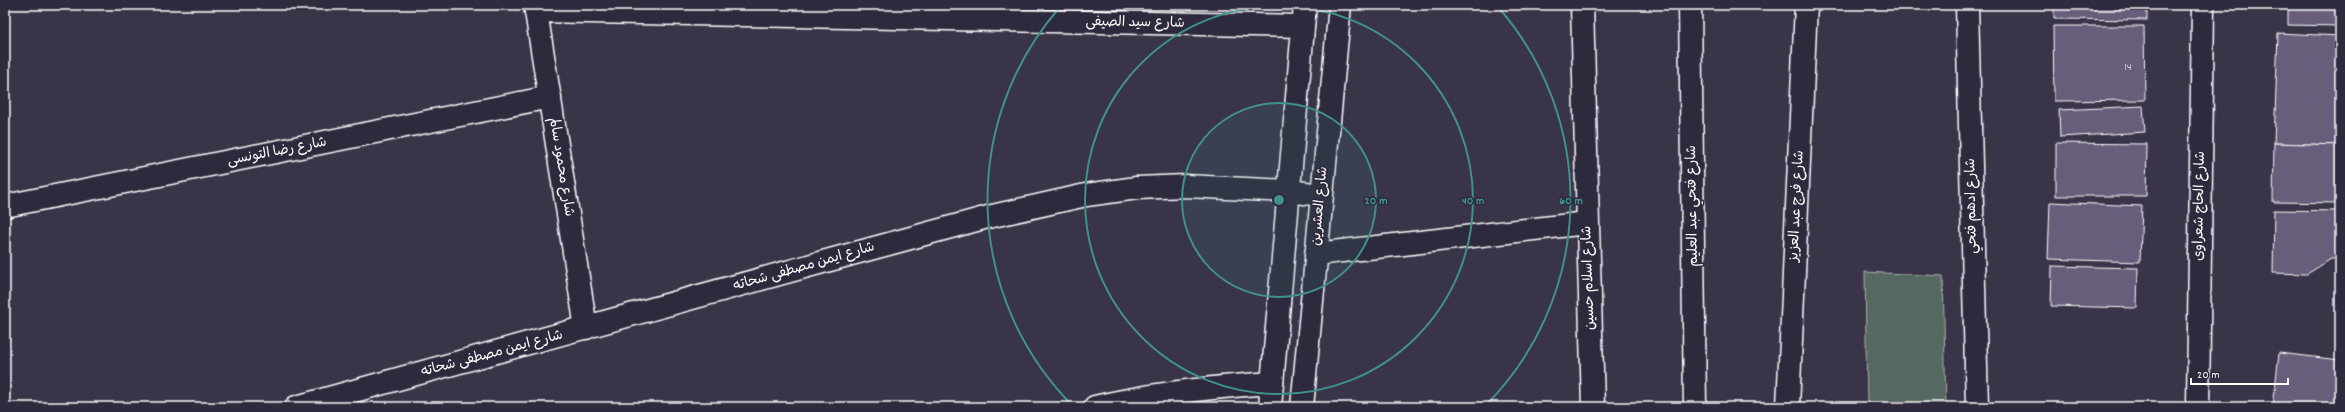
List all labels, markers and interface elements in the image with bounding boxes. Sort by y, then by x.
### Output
street label: شارع سيد الصيفى [1085,12,1185,34]
house number: 14 [2124,59,2132,76]
street label: شارع محمود سالم [543,116,579,218]
street label: شارع رضا التونسى [225,133,329,171]
street label: شارع فتحي عبد العليم [1682,145,1705,267]
street label: شارع فرج عبد العزيز [1784,150,1810,263]
street label: شارع الحاج شعراوى [2189,151,2211,261]
street label: شارع ادهم فتحي [1961,158,1984,254]
street label: شارع العشرين [1307,165,1333,247]
centre of rings [1272,193,1286,207]
text: 20 m [1365,193,1387,210]
text: 40 m [1462,193,1484,210]
text: 60 m [1559,193,1583,210]
street label: شارع اسلام حسين [1577,225,1601,331]
street label: شارع ايمن مصطفى شحاته [731,237,877,297]
street label: شارع ايمن مصطفى شحاته [419,325,565,383]
scale bar [2191,360,2288,386]
text: 20 m [2197,367,2220,384]

